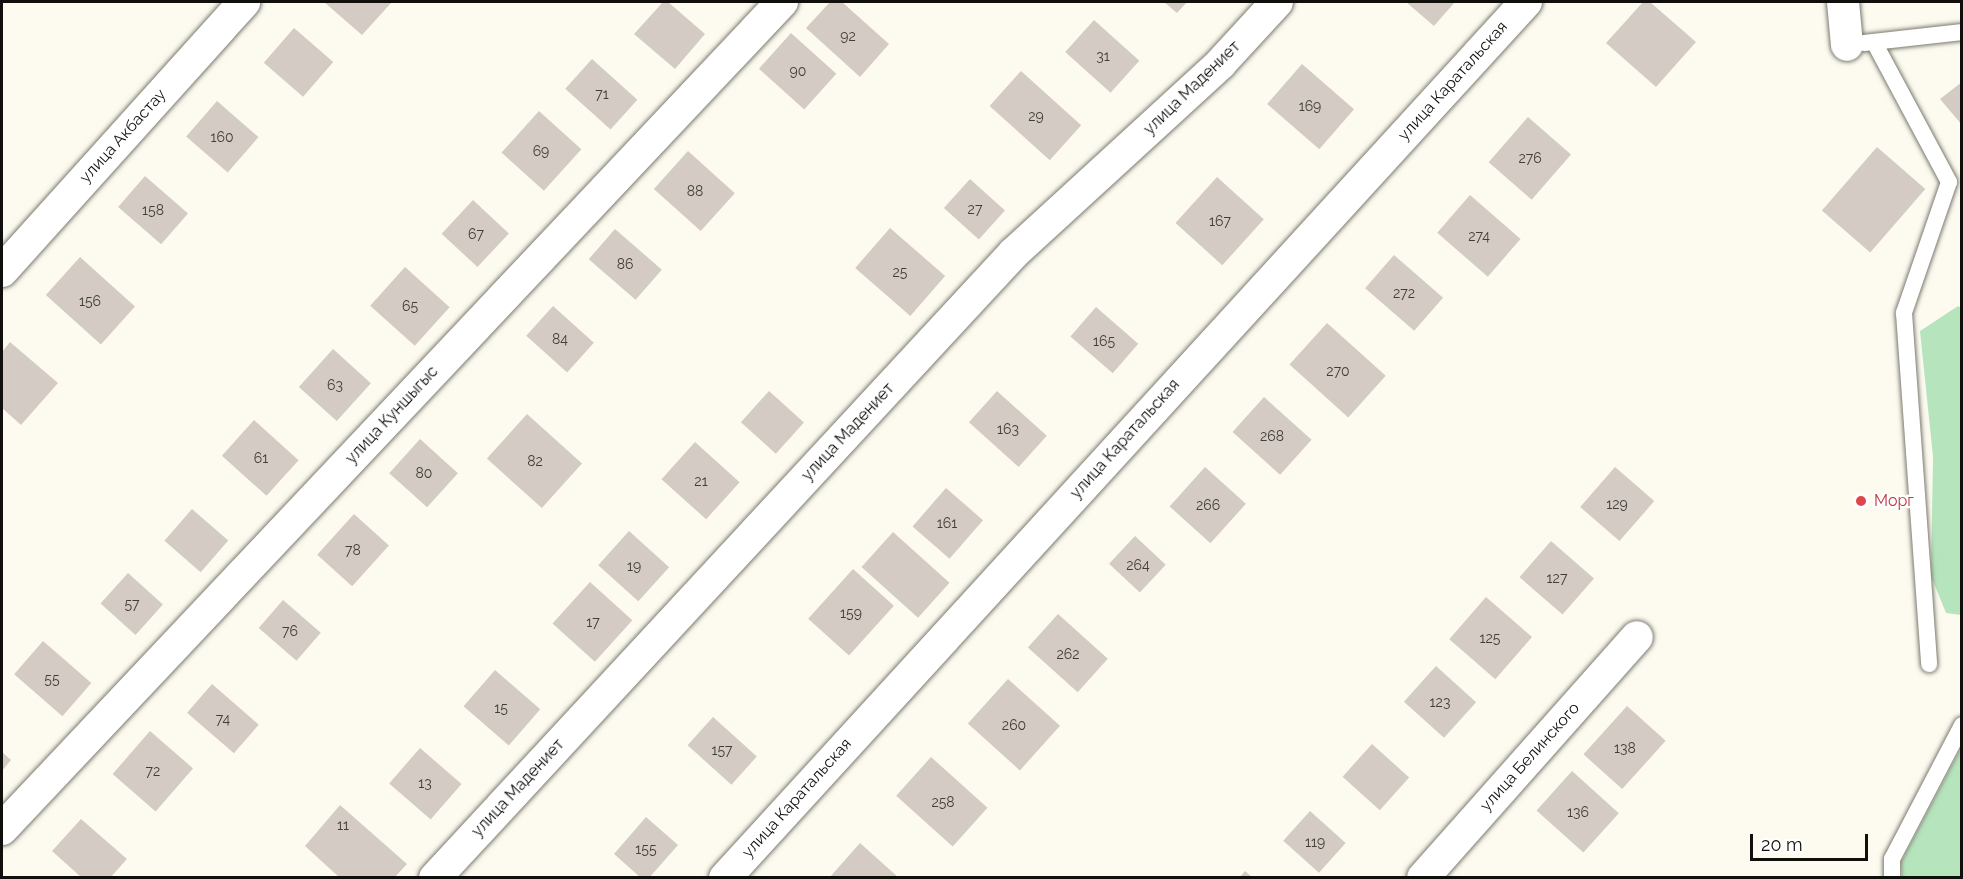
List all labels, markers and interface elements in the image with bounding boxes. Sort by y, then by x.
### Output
street label: улица Каратальская [1394,17,1512,145]
house number: 92 [840,28,856,44]
street label: улица Мадениет [1140,37,1244,139]
house number: 31 [1096,48,1110,64]
house number: 90 [790,63,806,79]
street label: улица Акбастау [76,85,170,187]
house number: 71 [595,86,609,102]
house number: 169 [1299,98,1321,114]
house number: 29 [1028,108,1044,124]
house number: 160 [210,129,234,145]
house number: 69 [533,143,549,159]
house number: 276 [1518,150,1542,166]
house number: 88 [687,183,703,199]
house number: 27 [968,201,982,217]
house number: 158 [142,202,164,218]
house number: 167 [1209,213,1231,229]
house number: 67 [468,226,484,242]
house number: 274 [1468,228,1490,244]
house number: 86 [617,256,633,272]
house number: 25 [893,264,907,280]
house number: 272 [1393,285,1415,301]
house number: 156 [79,293,101,309]
house number: 65 [402,298,418,314]
house number: 84 [552,331,568,347]
house number: 165 [1093,333,1115,349]
street label: улица Куншыгыс [342,362,442,468]
house number: 270 [1326,363,1350,379]
street label: улица Каратальская [1066,375,1184,503]
house number: 63 [327,377,343,393]
street label: улица Мадениет [798,379,898,485]
house number: 163 [997,421,1019,437]
house number: 268 [1260,428,1284,444]
house number: 61 [254,450,268,466]
house number: 82 [527,453,543,469]
house number: 80 [416,465,432,481]
house number: 21 [694,473,708,489]
place label: Морг [1874,491,1914,511]
marker: Морг [1852,492,1870,510]
house number: 129 [1606,496,1628,512]
house number: 266 [1196,497,1220,513]
house number: 161 [937,515,957,531]
house number: 78 [345,542,361,558]
house number: 264 [1126,557,1150,573]
house number: 19 [627,558,641,574]
house number: 127 [1547,570,1567,586]
house number: 57 [124,596,140,612]
house number: 159 [840,605,862,621]
house number: 17 [586,614,600,630]
house number: 76 [282,623,298,639]
house number: 125 [1480,630,1500,646]
house number: 262 [1056,646,1080,662]
house number: 55 [44,671,60,687]
house number: 123 [1430,694,1450,710]
street label: улица Белинского [1476,699,1584,815]
house number: 15 [494,700,508,716]
house number: 74 [216,711,230,727]
house number: 260 [1002,717,1026,733]
street label: улица Каратальская [738,734,856,862]
street label: улица Мадениет [468,735,568,841]
house number: 138 [1614,740,1636,756]
house number: 157 [711,742,733,758]
house number: 72 [146,763,160,779]
house number: 13 [418,775,432,791]
house number: 258 [931,794,955,810]
house number: 136 [1567,804,1589,820]
house number: 11 [337,817,349,833]
scale bar [1753,822,1872,860]
house number: 119 [1305,834,1325,850]
text: 20 m [1761,834,1803,855]
house number: 155 [635,841,657,857]

